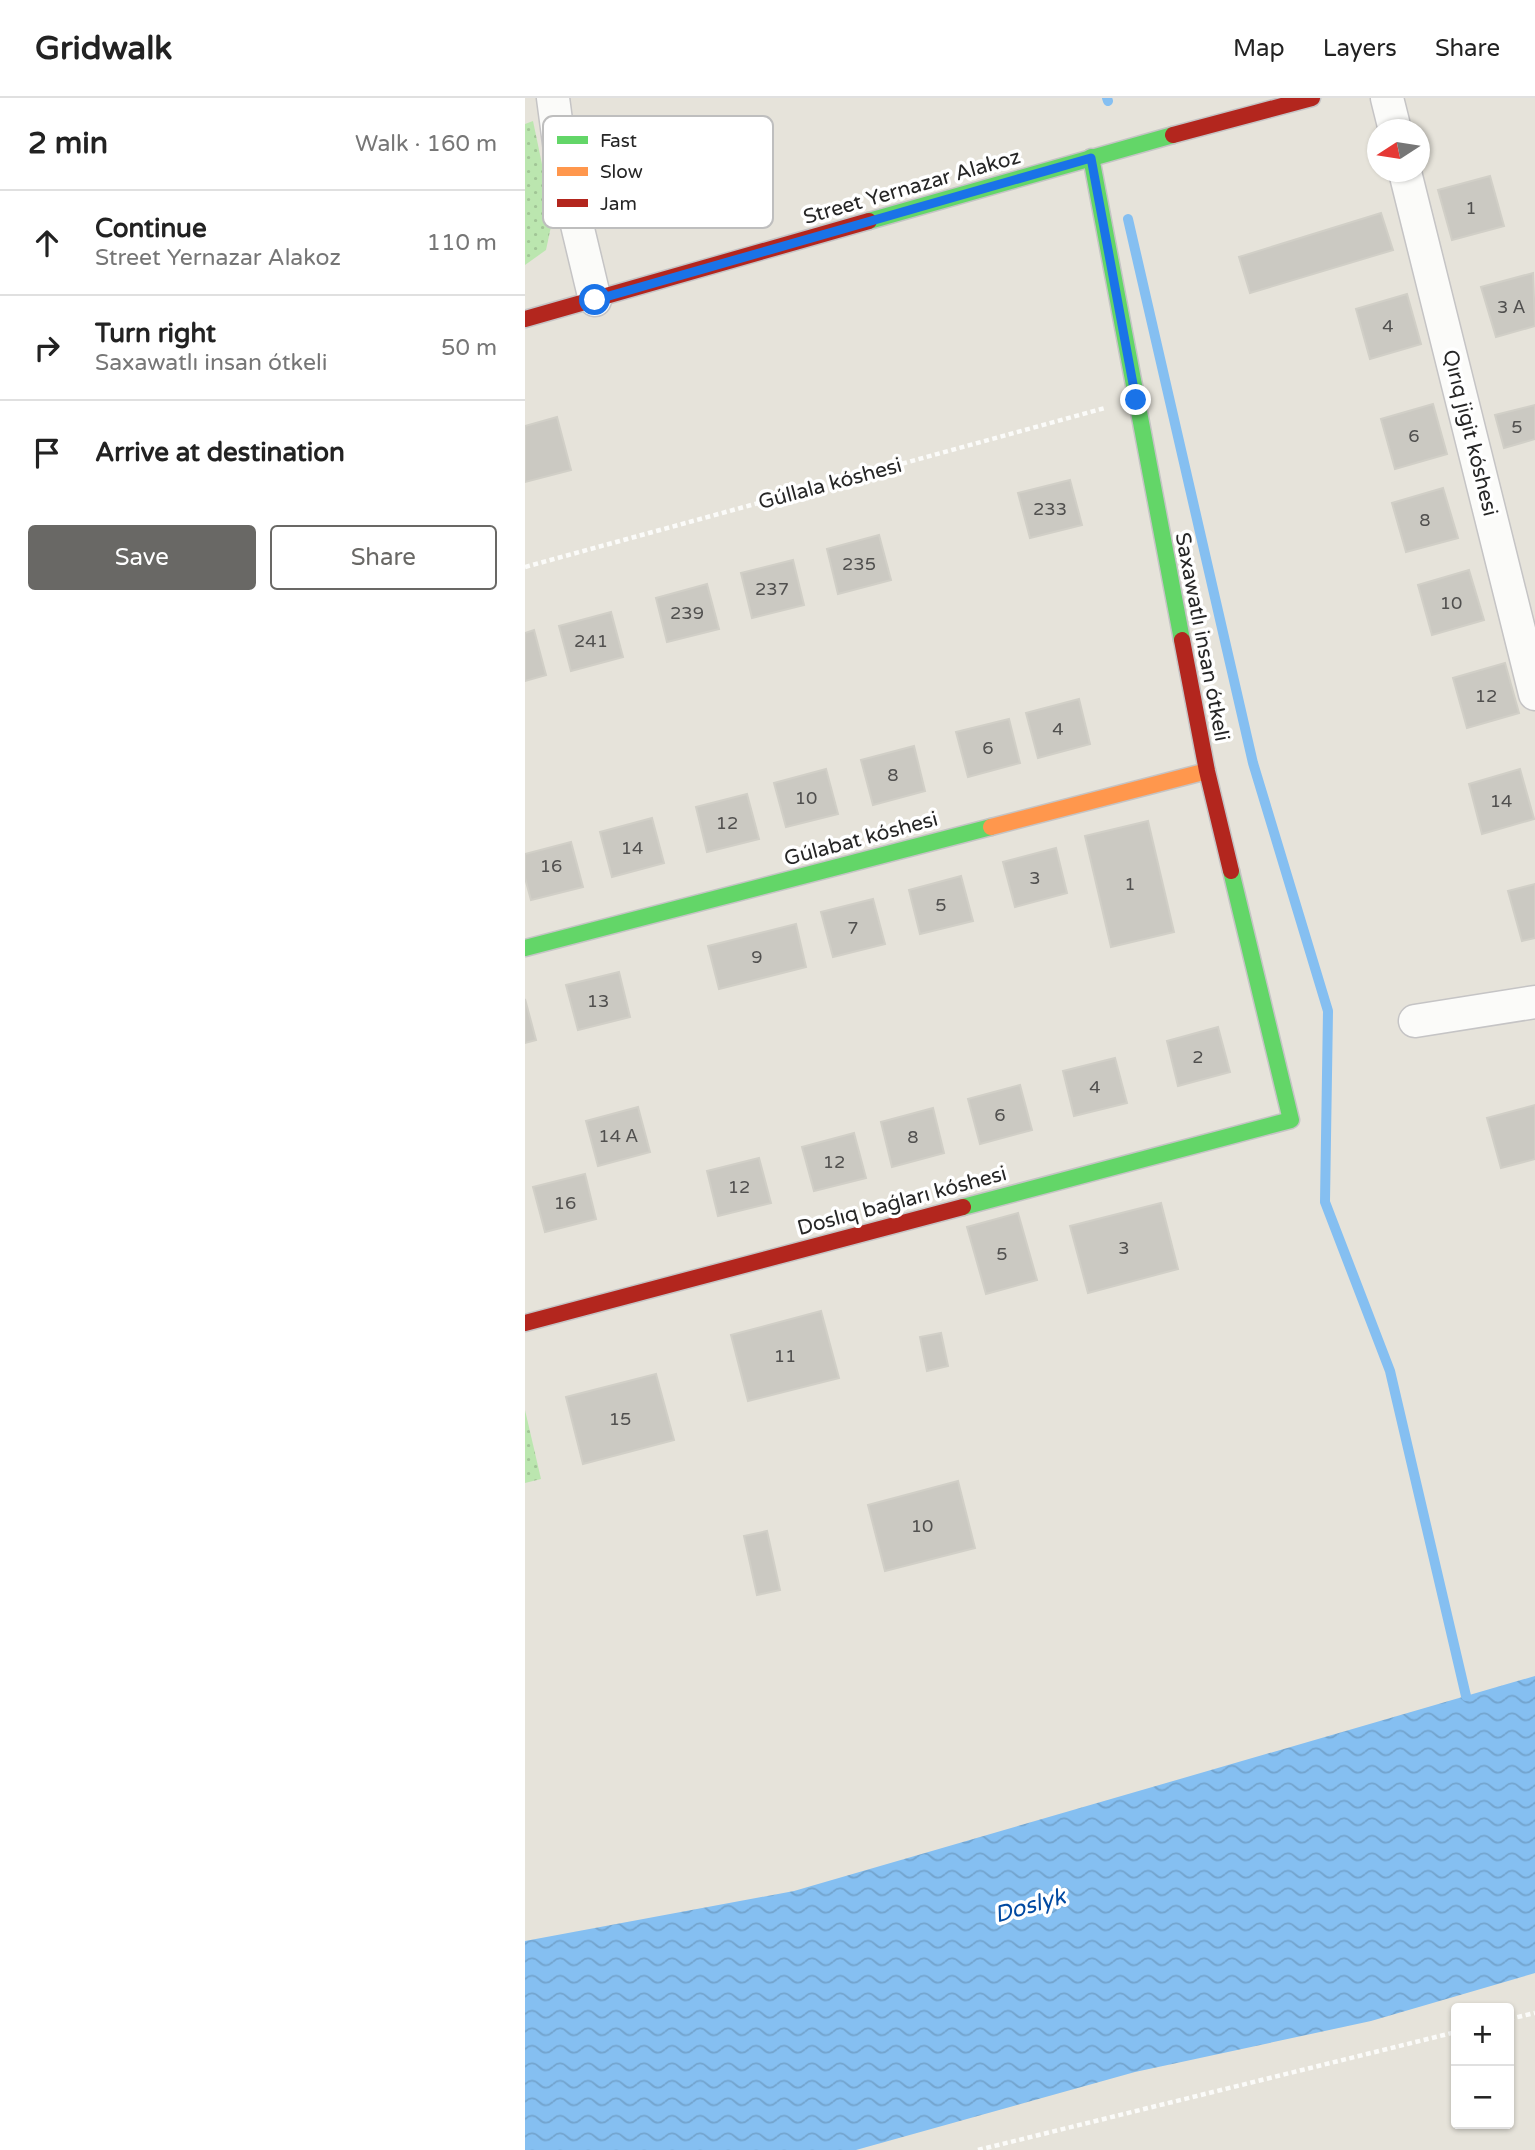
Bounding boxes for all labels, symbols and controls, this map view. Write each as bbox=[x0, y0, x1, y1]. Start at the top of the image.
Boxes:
text: Gridwalk bbox=[35, 29, 172, 68]
text: Map bbox=[1233, 34, 1285, 63]
text: Layers bbox=[1323, 34, 1397, 63]
text: Share bbox=[1435, 34, 1500, 63]
legend bbox=[543, 116, 773, 228]
north arrow bbox=[1367, 119, 1430, 182]
text: 2 min bbox=[28, 125, 108, 162]
text: Walk · 160 m bbox=[355, 130, 497, 158]
text: Fast bbox=[600, 130, 637, 152]
street label: Street Yernazar Alakoz bbox=[801, 144, 1023, 230]
text: Slow bbox=[600, 161, 643, 183]
text: Jam bbox=[600, 193, 637, 215]
house number: 1 bbox=[1465, 197, 1477, 219]
text: Continue bbox=[95, 213, 207, 244]
icon: ahead bbox=[28, 224, 66, 262]
text: 110 m bbox=[427, 229, 497, 257]
text: Street Yernazar Alakoz bbox=[95, 244, 341, 272]
route start bbox=[579, 284, 610, 315]
house number: 3 А bbox=[1497, 296, 1525, 318]
house number: 4 bbox=[1382, 315, 1394, 337]
text: Turn right bbox=[95, 318, 216, 349]
icon: right bbox=[28, 329, 66, 367]
text: 50 m bbox=[441, 334, 497, 362]
street label: Qırıq jigit kóshesi bbox=[1437, 347, 1503, 519]
text: Saxawatlı insan ótkeli bbox=[95, 349, 327, 377]
route end bbox=[1120, 384, 1151, 415]
house number: 5 bbox=[1511, 416, 1523, 438]
house number: 6 bbox=[1408, 425, 1420, 447]
icon: arrive bbox=[28, 434, 66, 472]
text: Arrive at destination bbox=[95, 437, 345, 468]
street label: Gúllala kóshesi bbox=[756, 453, 904, 515]
house number: 233 bbox=[1033, 498, 1067, 520]
house number: 8 bbox=[1419, 509, 1431, 531]
button: Save bbox=[28, 525, 256, 590]
button: Share bbox=[270, 525, 497, 590]
street label: Saxawatlı insan ótkeli bbox=[1169, 530, 1235, 744]
house number: 235 bbox=[842, 553, 876, 575]
house number: 237 bbox=[755, 578, 789, 600]
house number: 10 bbox=[1440, 592, 1462, 614]
house number: 239 bbox=[670, 602, 704, 624]
house number: 241 bbox=[574, 630, 608, 652]
house number: 12 bbox=[1475, 685, 1497, 707]
house number: 4 bbox=[1052, 718, 1064, 740]
house number: 6 bbox=[982, 737, 994, 759]
house number: 8 bbox=[887, 764, 899, 786]
house number: 10 bbox=[795, 787, 817, 809]
house number: 14 bbox=[1490, 790, 1512, 812]
street label: Gúlabat kóshesi bbox=[781, 806, 941, 872]
house number: 12 bbox=[716, 812, 738, 834]
house number: 14 bbox=[621, 837, 643, 859]
house number: 16 bbox=[540, 855, 562, 877]
house number: 3 bbox=[1029, 867, 1041, 889]
house number: 1 bbox=[1124, 873, 1136, 895]
house number: 5 bbox=[935, 894, 947, 916]
house number: 7 bbox=[847, 917, 859, 939]
house number: 9 bbox=[751, 946, 763, 968]
house number: 13 bbox=[587, 990, 609, 1012]
house number: 2 bbox=[1192, 1046, 1204, 1068]
house number: 4 bbox=[1089, 1076, 1101, 1098]
house number: 6 bbox=[994, 1104, 1006, 1126]
house number: 14 А bbox=[598, 1125, 638, 1147]
house number: 8 bbox=[907, 1126, 919, 1148]
house number: 12 bbox=[823, 1151, 845, 1173]
street label: Doslıq baǵları kóshesi bbox=[795, 1161, 1009, 1241]
house number: 12 bbox=[728, 1176, 750, 1198]
house number: 16 bbox=[554, 1192, 576, 1214]
house number: 3 bbox=[1118, 1237, 1130, 1259]
house number: 5 bbox=[996, 1243, 1008, 1265]
house number: 11 bbox=[774, 1345, 796, 1367]
house number: 15 bbox=[609, 1408, 631, 1430]
house number: 10 bbox=[911, 1515, 933, 1537]
water label: Doslyk bbox=[991, 1882, 1070, 1929]
map controls bbox=[1451, 2003, 1514, 2129]
button: + bbox=[1451, 2003, 1514, 2066]
button: − bbox=[1451, 2066, 1514, 2129]

